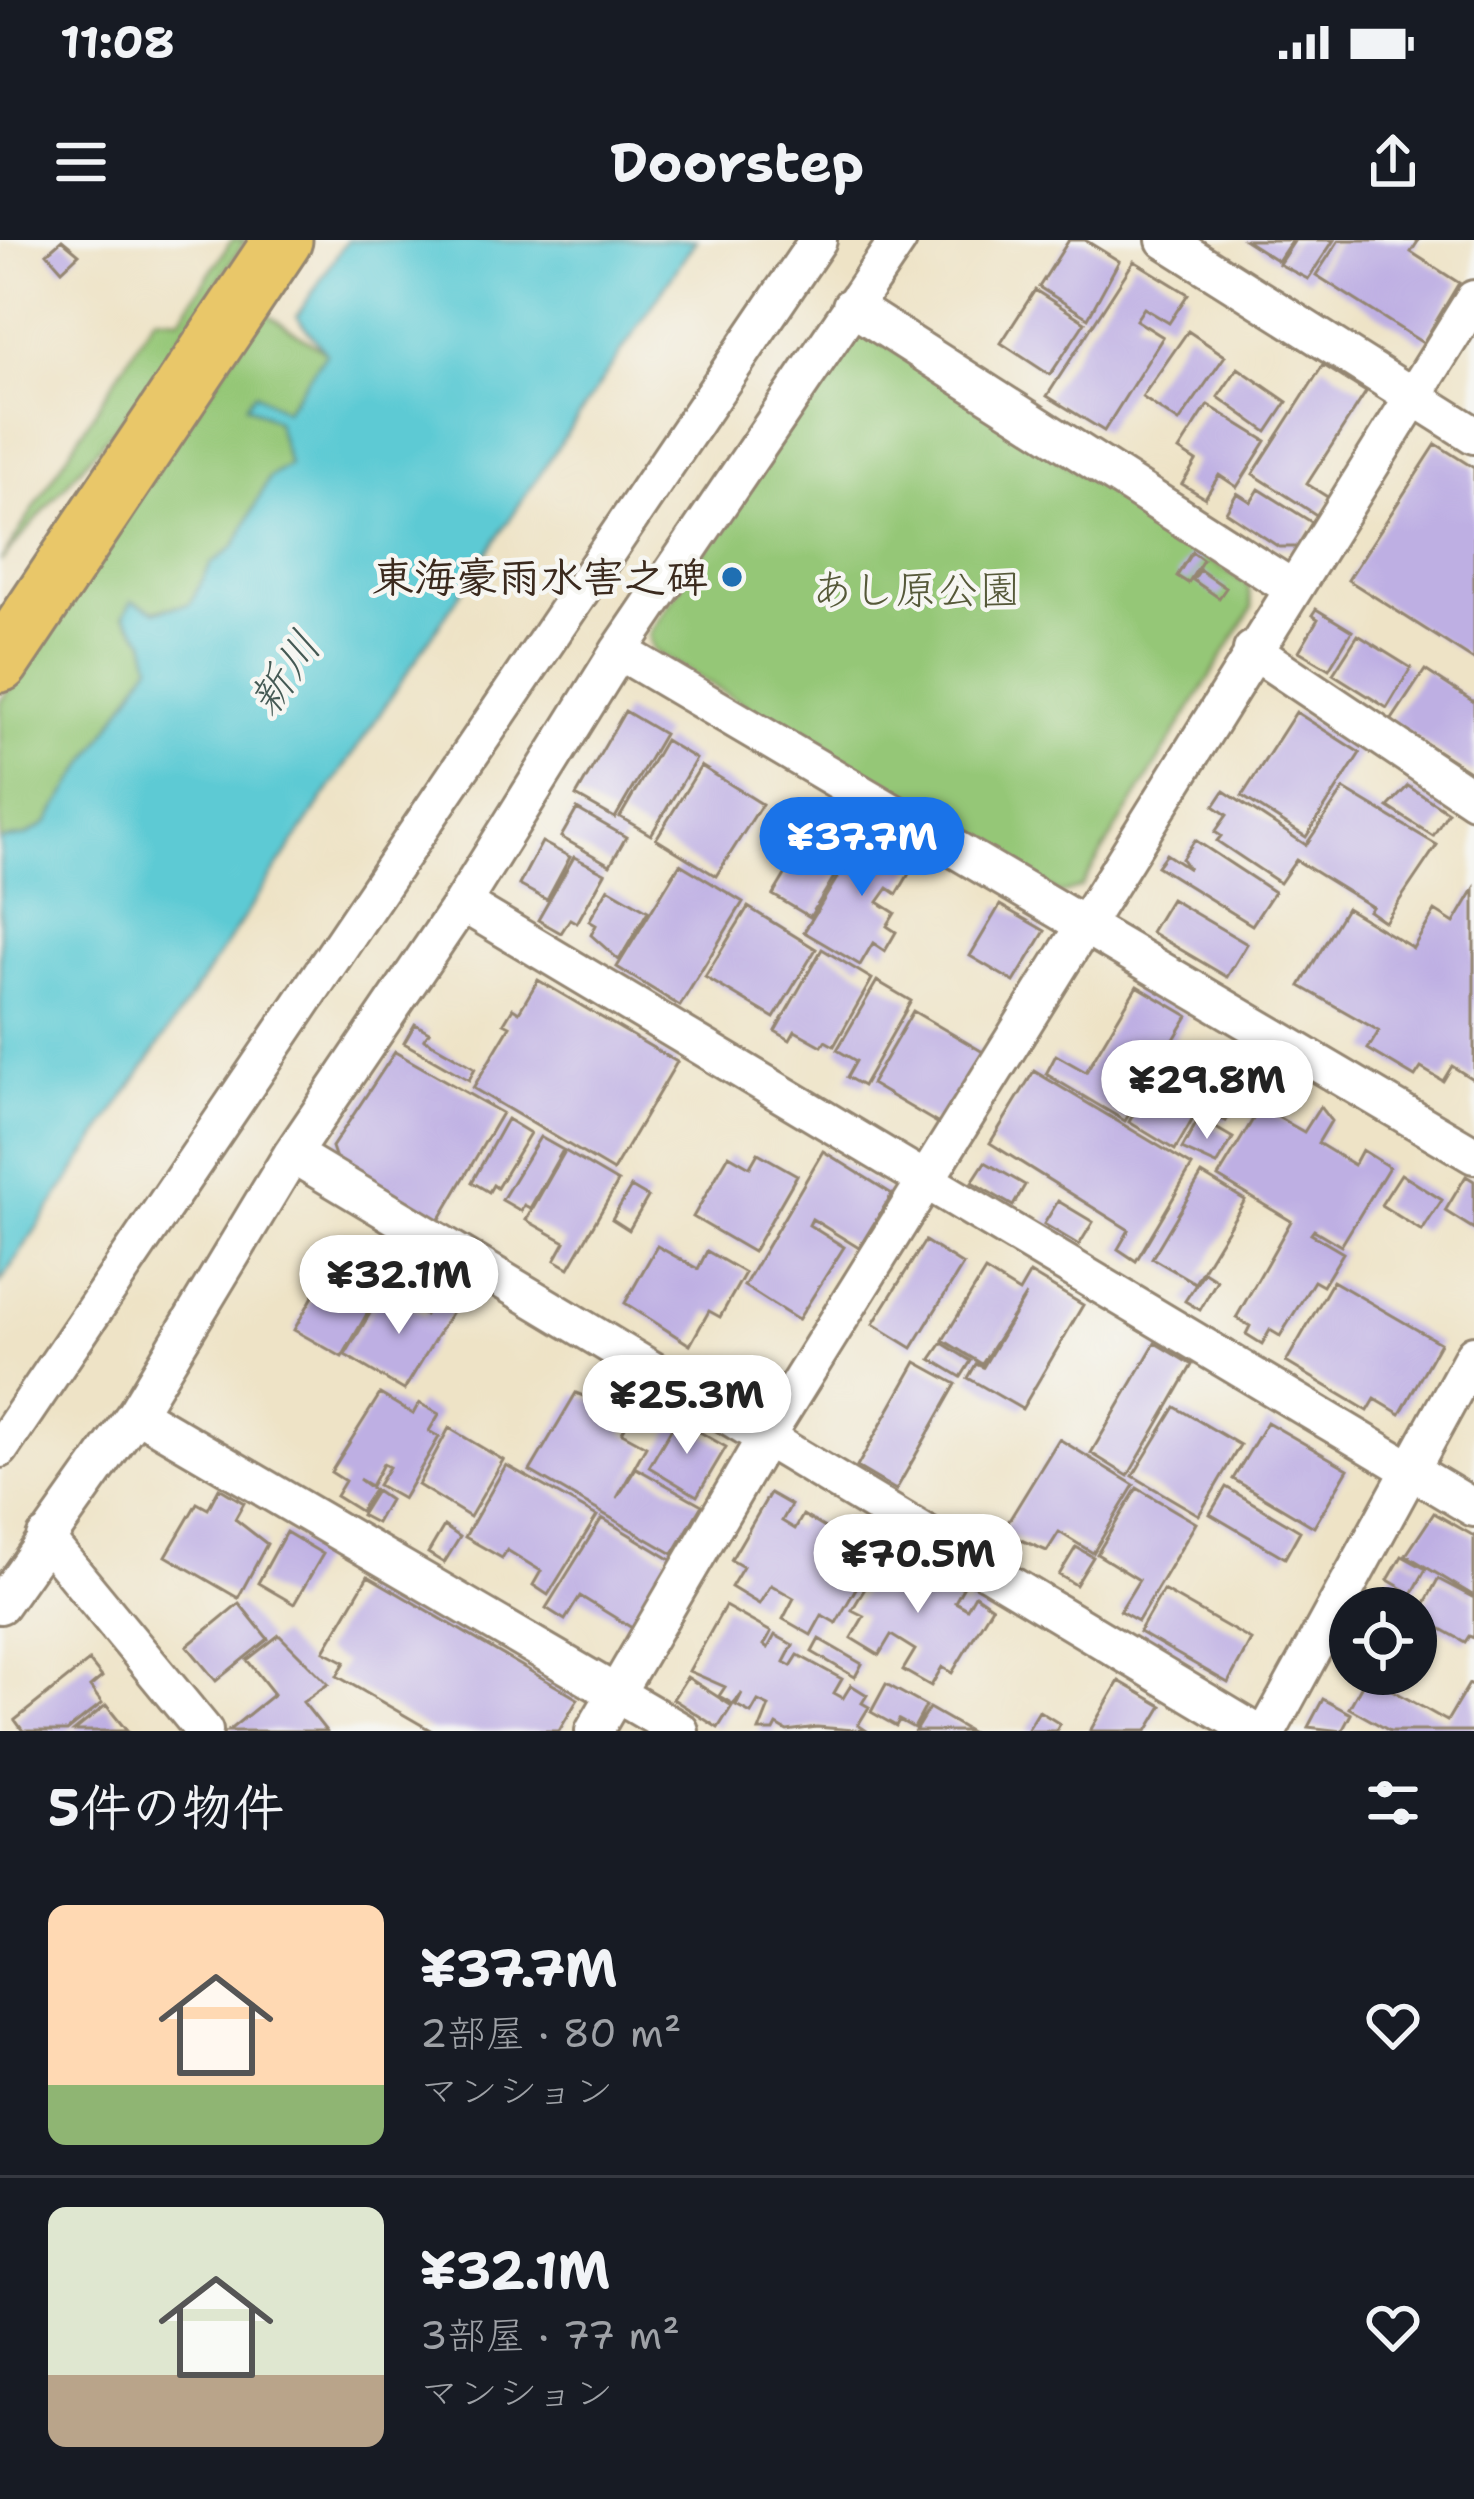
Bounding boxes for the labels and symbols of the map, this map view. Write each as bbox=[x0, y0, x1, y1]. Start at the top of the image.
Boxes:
place label: 東海豪雨水害之碑 bbox=[372, 549, 708, 605]
park label: あし原公園 bbox=[811, 561, 1021, 617]
marker: 東海豪雨水害之碑 bbox=[719, 564, 745, 590]
water label: 新川 bbox=[234, 619, 334, 727]
pin: ¥37.7M bbox=[764, 797, 960, 899]
pin: ¥29.8M bbox=[1109, 1040, 1305, 1142]
pin: ¥32.1M bbox=[301, 1235, 497, 1337]
pin: ¥25.3M bbox=[589, 1355, 785, 1457]
pin: ¥70.5M bbox=[820, 1514, 1016, 1616]

